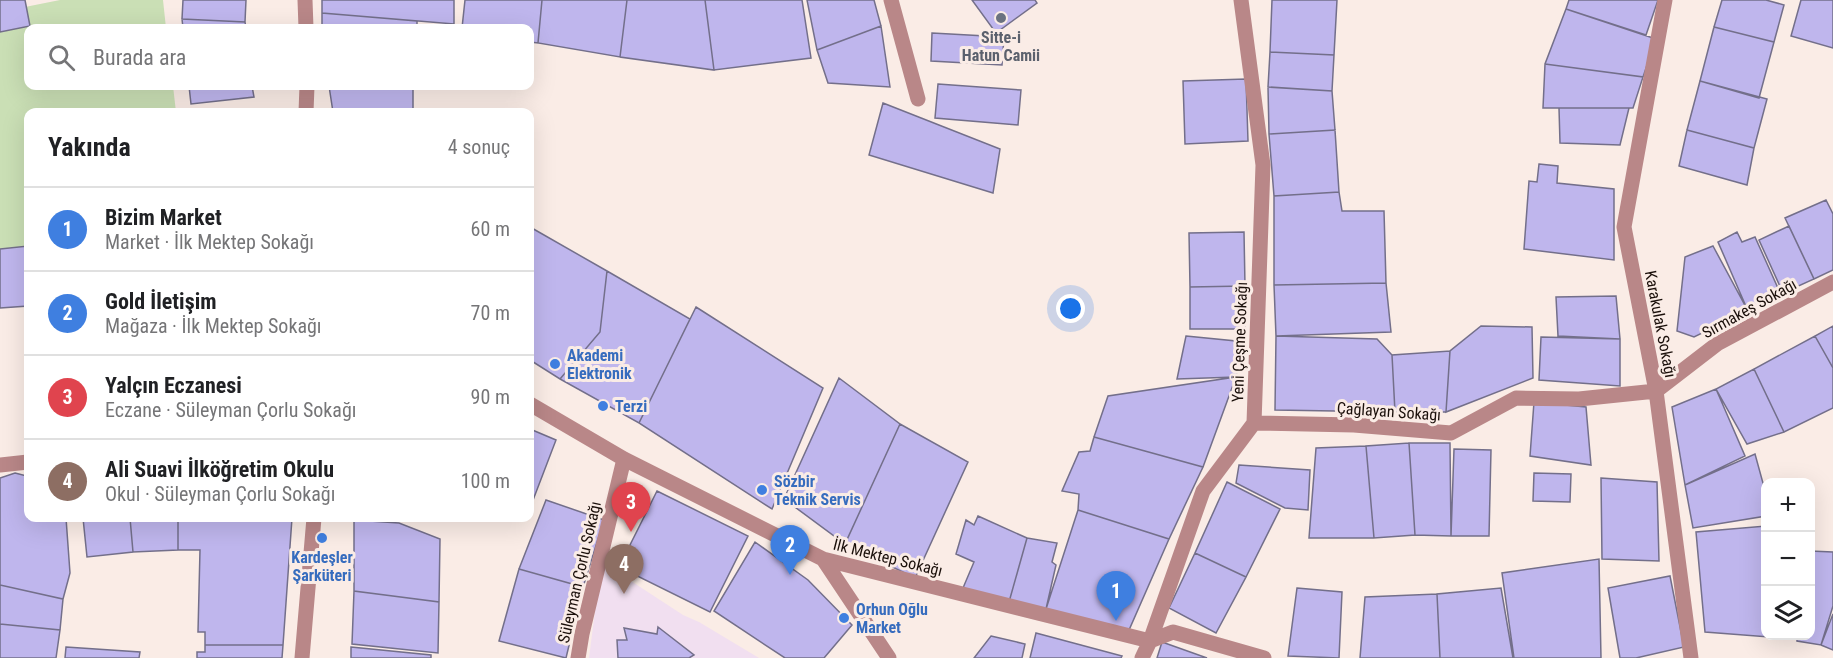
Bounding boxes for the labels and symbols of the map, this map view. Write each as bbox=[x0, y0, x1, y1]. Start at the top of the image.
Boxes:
marker: Sitte-i Hatun Camii bbox=[994, 11, 1008, 25]
place label: Sitte-i Hatun Camii bbox=[962, 28, 1040, 65]
street label: Karakulak Sokağı bbox=[1641, 269, 1680, 379]
street label: Sırmakeş Sokağı bbox=[1699, 275, 1800, 342]
street label: Yeni Çeşme Sokağı bbox=[1228, 282, 1251, 403]
your location bbox=[1056, 294, 1085, 323]
place label: Akademi Elektronik bbox=[567, 346, 632, 383]
marker: Akademi Elektronik bbox=[548, 357, 562, 371]
place label: Terzi bbox=[615, 397, 647, 416]
street label: Çağlayan Sokağı bbox=[1336, 398, 1442, 425]
marker: Terzi bbox=[596, 399, 610, 413]
place label: Sözbir Teknik Servis bbox=[774, 472, 861, 509]
pin: 3 bbox=[612, 482, 650, 532]
marker: Sözbir Teknik Servis bbox=[755, 483, 769, 497]
street label: Süleyman Çorlu Sokağı bbox=[554, 499, 605, 645]
pin: 2 bbox=[770, 526, 810, 575]
marker: Kardeşler Şarküteri bbox=[315, 531, 329, 545]
street label: İlk Mektep Sokağı bbox=[831, 535, 945, 580]
pin: 4 bbox=[604, 544, 644, 594]
place label: Kardeşler Şarküteri bbox=[291, 548, 353, 585]
pin: 1 bbox=[1096, 572, 1136, 621]
place label: Orhun Oğlu Market bbox=[856, 600, 928, 637]
marker: Orhun Oğlu Market bbox=[837, 611, 851, 625]

